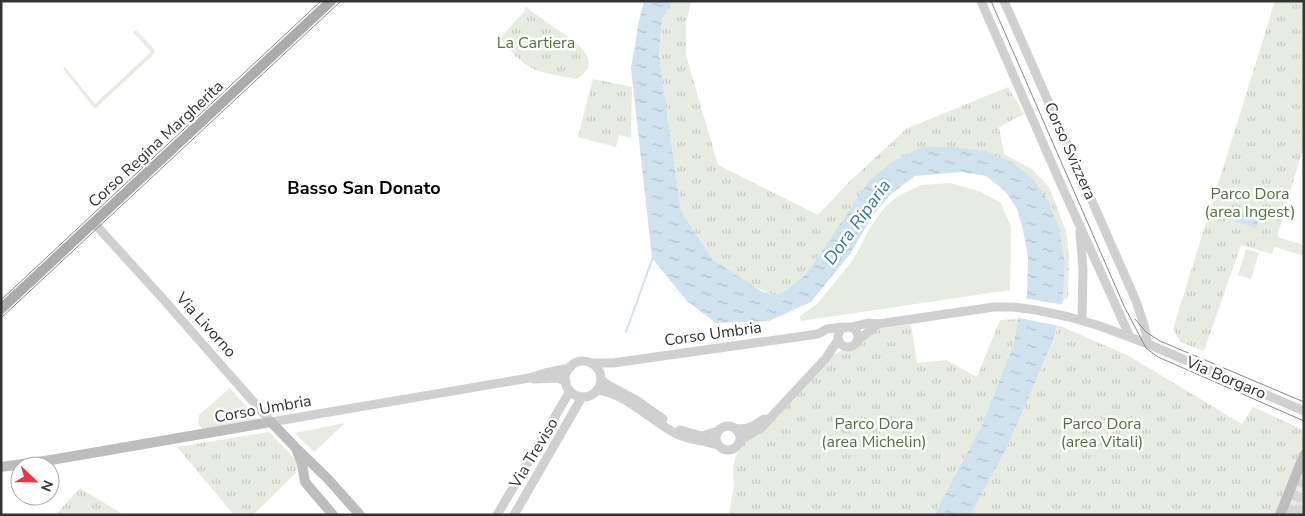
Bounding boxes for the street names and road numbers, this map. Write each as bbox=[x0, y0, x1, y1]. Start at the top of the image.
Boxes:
street label: Corso Regina Margherita bbox=[84, 75, 228, 213]
street label: Corso Svizzera bbox=[1039, 99, 1101, 203]
street label: Via Livorno bbox=[170, 287, 241, 362]
street label: Corso Umbria bbox=[663, 316, 763, 352]
street label: Via Borgaro bbox=[1182, 351, 1270, 405]
street label: Corso Umbria bbox=[213, 390, 313, 428]
street label: Via Treviso bbox=[504, 414, 564, 493]

